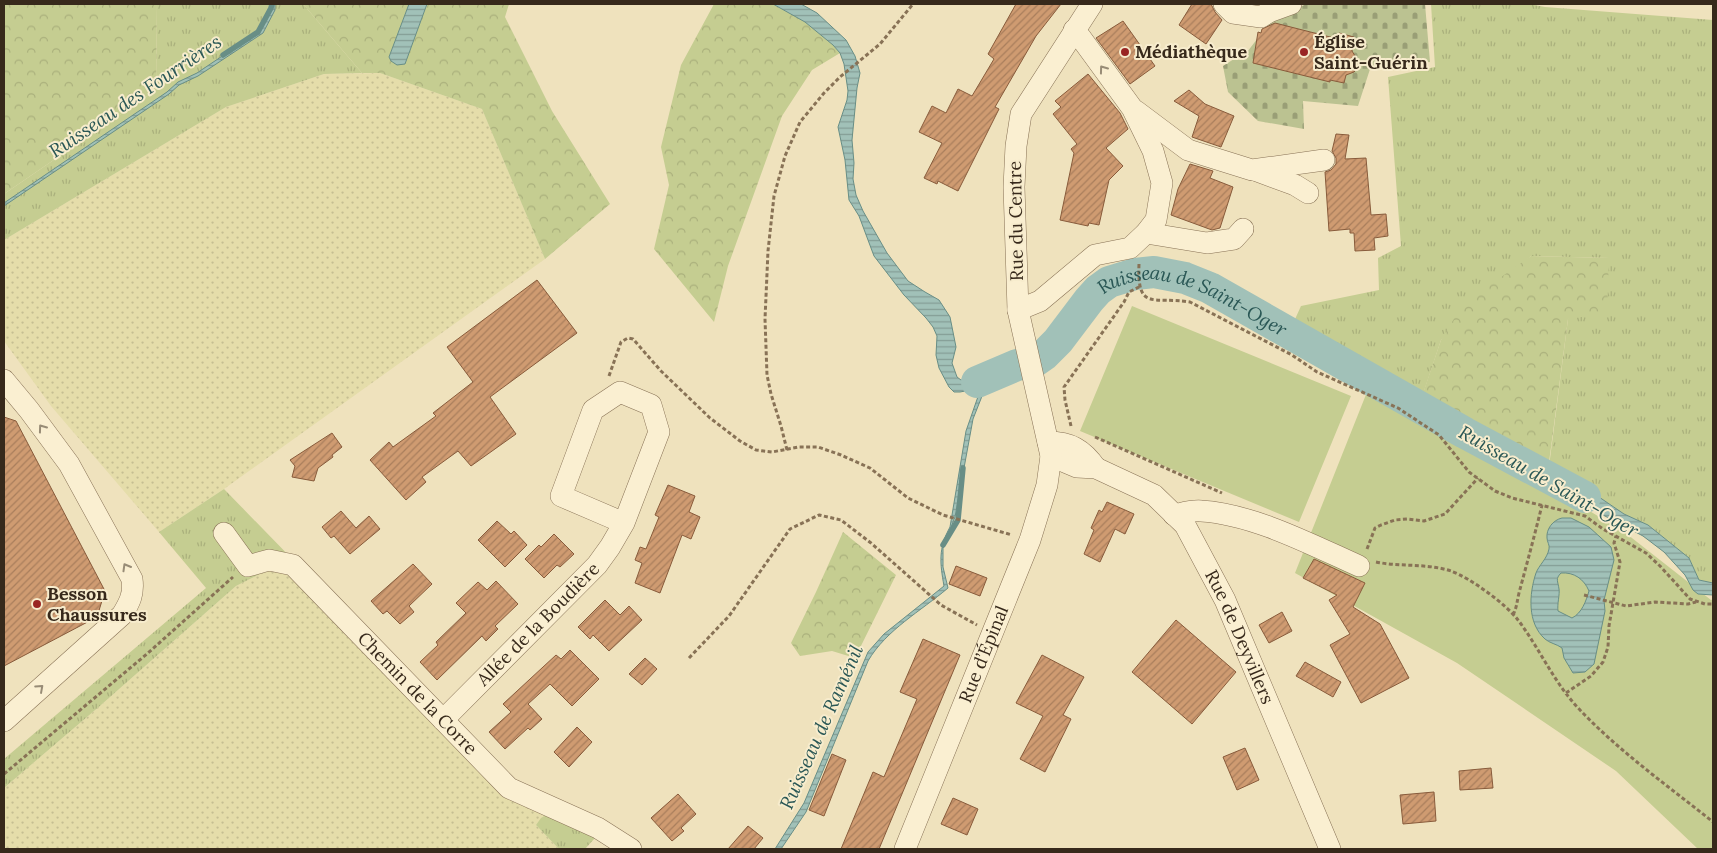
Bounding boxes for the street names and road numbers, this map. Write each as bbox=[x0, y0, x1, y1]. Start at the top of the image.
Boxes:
street label: Rue du Centre bbox=[1003, 160, 1028, 281]
street label: Allée de la Boudière bbox=[471, 557, 604, 691]
street label: Rue de Deyvillers bbox=[1200, 566, 1279, 707]
street label: Rue d’Épinal bbox=[953, 602, 1013, 706]
street label: Chemin de la Corre bbox=[353, 627, 483, 760]

